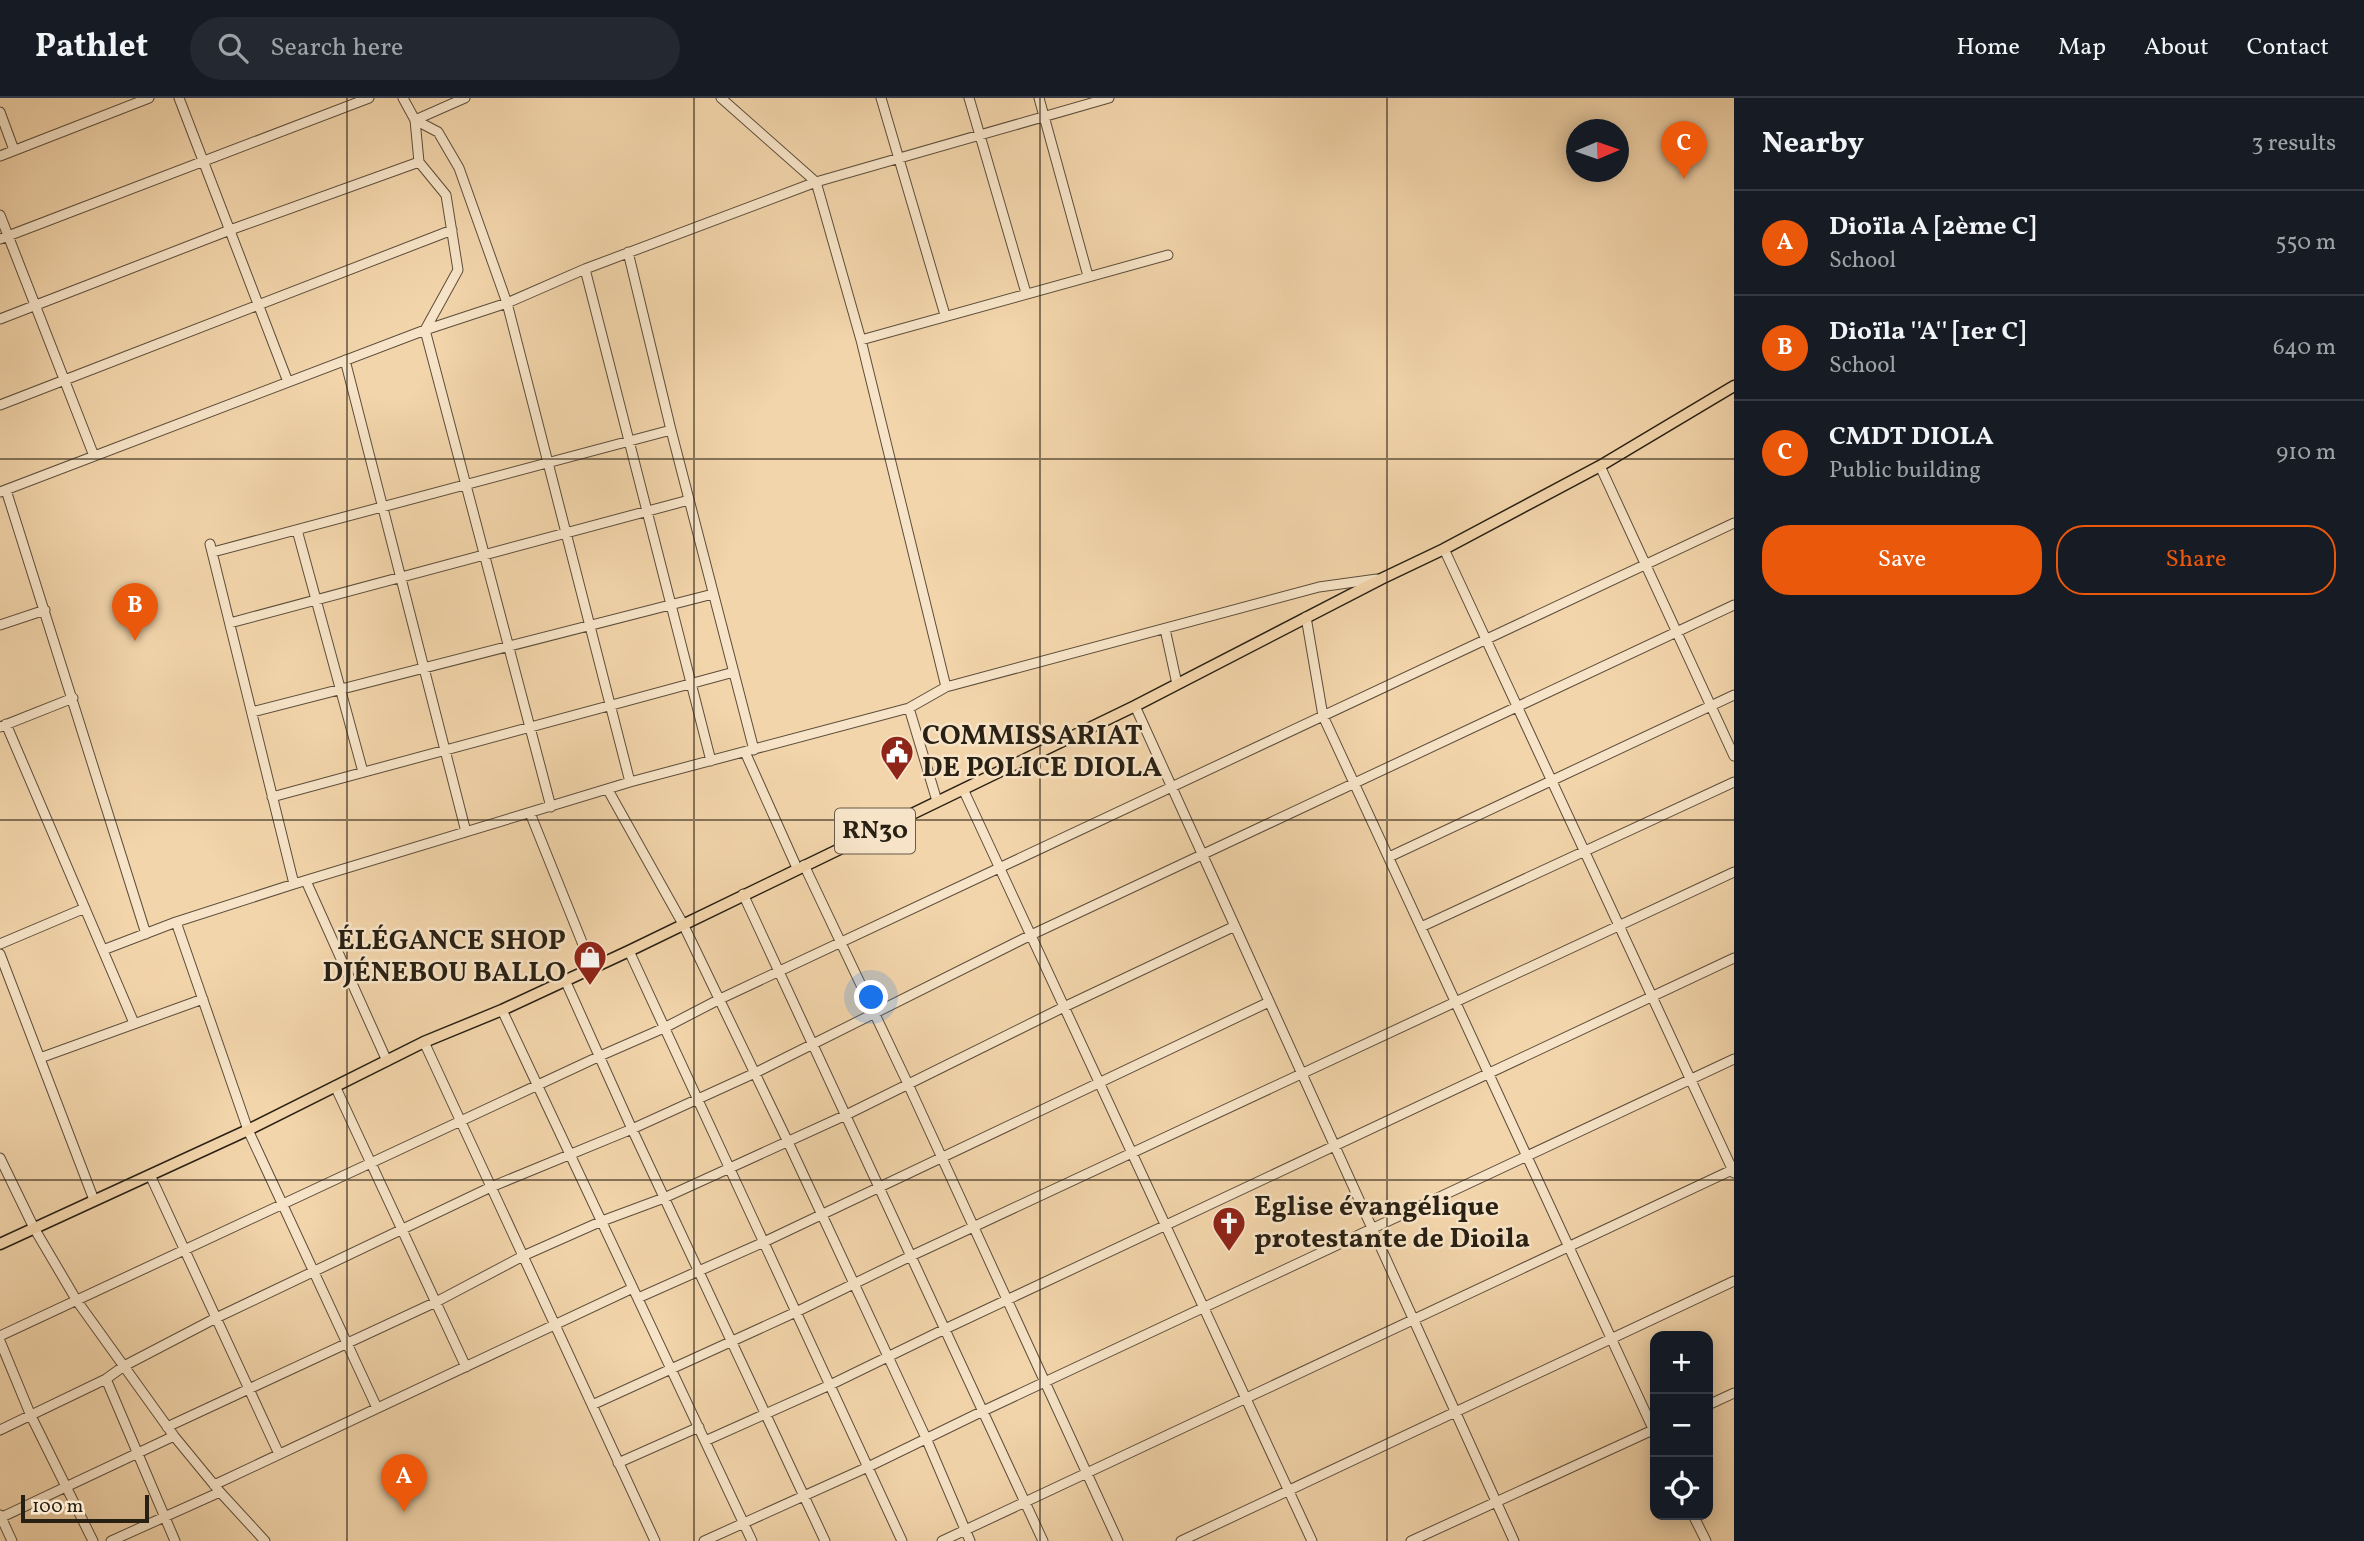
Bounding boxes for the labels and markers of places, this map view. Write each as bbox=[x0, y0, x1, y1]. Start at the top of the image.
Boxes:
pin: C bbox=[1661, 121, 1707, 179]
pin: B bbox=[112, 583, 158, 641]
place label: COMMISSARIAT DE POLICE DIOLA bbox=[922, 717, 1162, 788]
public building icon: COMMISSARIAT DE POLICE DIOLA bbox=[878, 733, 916, 782]
place label: ÉLÉGANCE SHOP DJÉNEBOU BALLO bbox=[323, 922, 566, 993]
shop icon: ÉLÉGANCE SHOP DJÉNEBOU BALLO bbox=[571, 938, 609, 987]
place label: Eglise évangélique protestante de Dioila bbox=[1254, 1188, 1530, 1259]
church icon: Eglise évangélique protestante de Dioila bbox=[1210, 1204, 1248, 1253]
pin: A bbox=[381, 1454, 427, 1512]

